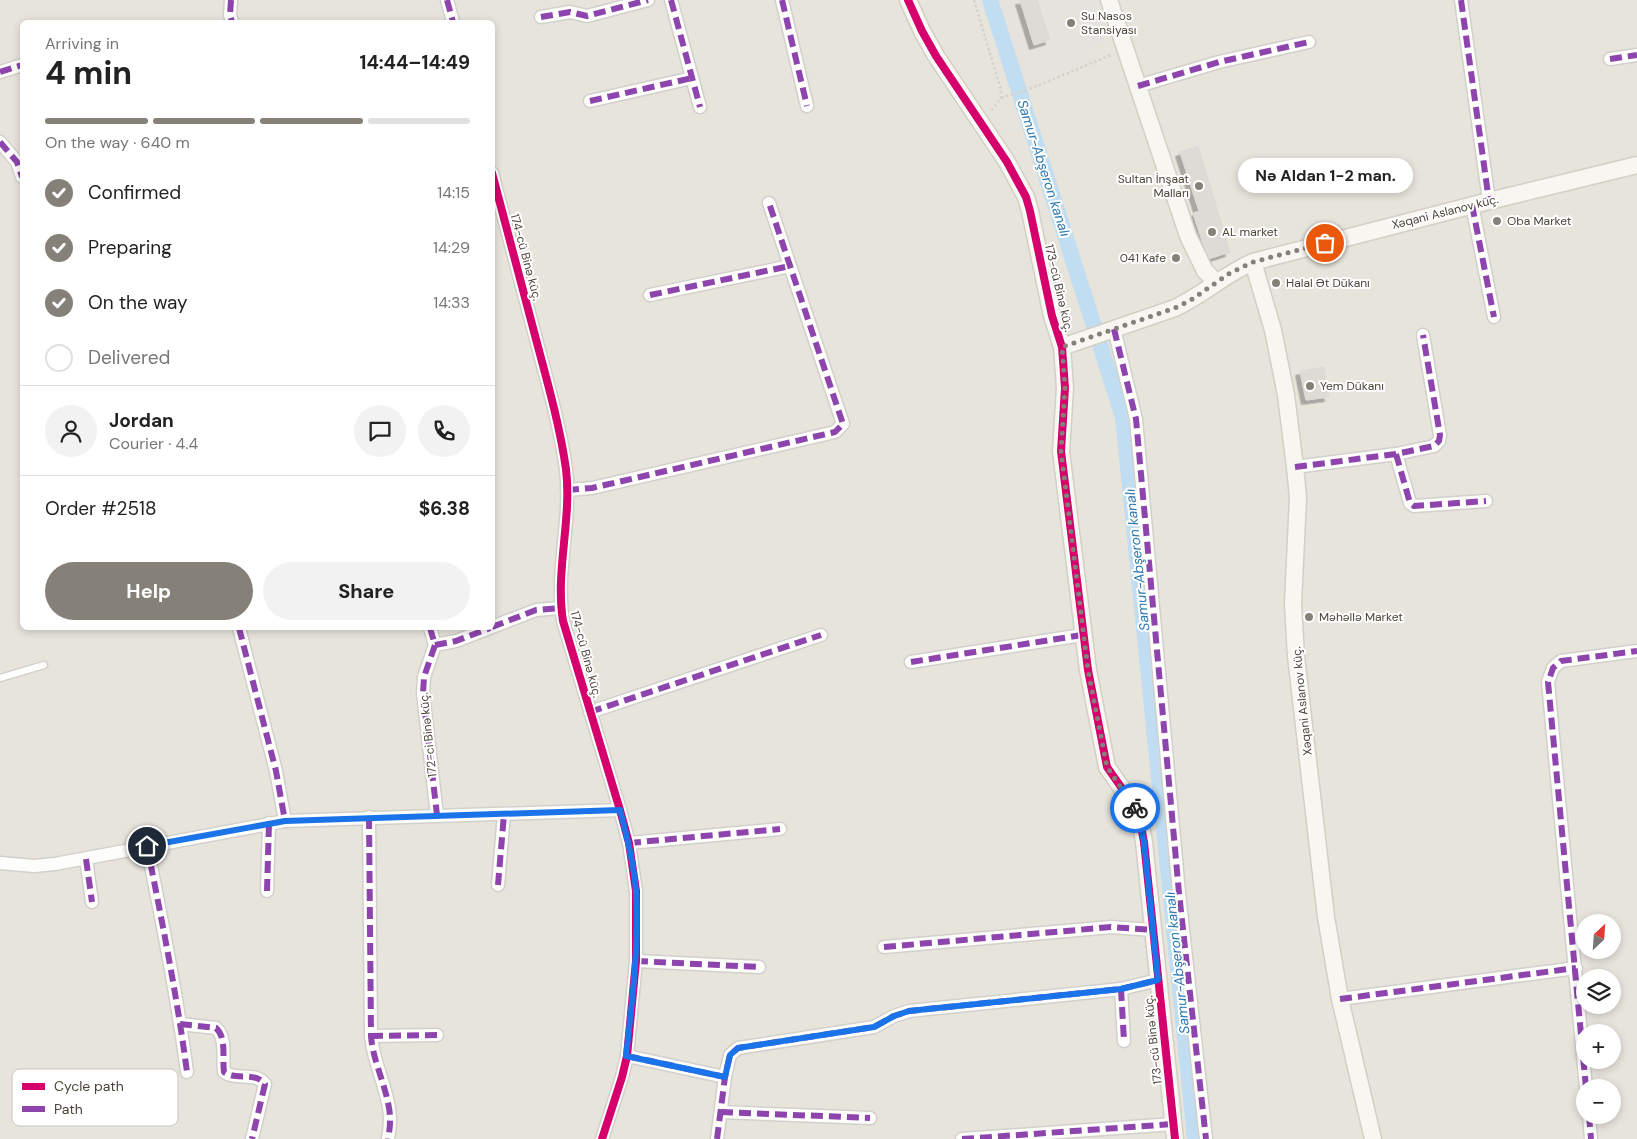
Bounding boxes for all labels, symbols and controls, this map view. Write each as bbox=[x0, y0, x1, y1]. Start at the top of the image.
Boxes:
place label: Su Nasos Stansiyası bbox=[1081, 8, 1137, 38]
marker: Su Nasos Stansiyası bbox=[1065, 17, 1077, 29]
text: Arriving in bbox=[45, 33, 119, 54]
text: 14:44–14:49 bbox=[359, 50, 470, 75]
text: 4 min bbox=[45, 52, 132, 94]
water label: Samur-Abşeron kanalı bbox=[1013, 97, 1075, 239]
text: On the way · 640 m bbox=[45, 132, 190, 153]
callout: Nə Aldan 1-2 man. bbox=[1238, 158, 1412, 193]
text: Nə Aldan 1-2 man. bbox=[1255, 165, 1396, 186]
place label: Sultan İnşaat Malları bbox=[1118, 171, 1189, 201]
icon: check bbox=[45, 179, 73, 207]
text: Confirmed bbox=[88, 180, 181, 205]
marker: Sultan İnşaat Malları bbox=[1193, 180, 1205, 192]
text: 14:15 bbox=[437, 182, 470, 203]
street label: Xəqani Aslanov küç. bbox=[1390, 191, 1500, 233]
street label: 174-cü Binə küç. bbox=[507, 212, 545, 302]
place label: Oba Market bbox=[1507, 213, 1572, 229]
marker: Oba Market bbox=[1491, 215, 1503, 227]
pin bbox=[1304, 222, 1346, 264]
place label: AL market bbox=[1222, 224, 1278, 240]
marker: AL market bbox=[1206, 226, 1218, 238]
icon: bag bbox=[1311, 229, 1339, 257]
icon: check bbox=[45, 234, 73, 262]
text: Preparing bbox=[88, 235, 172, 260]
text: 14:29 bbox=[433, 237, 470, 258]
street label: 173-cü Binə küç. bbox=[1041, 243, 1077, 333]
place label: 041 Kafe bbox=[1120, 250, 1166, 266]
marker: 041 Kafe bbox=[1170, 252, 1182, 264]
place label: Halal Ət Dükanı bbox=[1286, 275, 1370, 291]
marker: Halal Ət Dükanı bbox=[1270, 277, 1282, 289]
icon: check bbox=[45, 289, 73, 317]
text: On the way bbox=[88, 290, 188, 315]
text: 14:33 bbox=[433, 292, 470, 313]
text: Delivered bbox=[88, 345, 170, 370]
place label: Yem Dükanı bbox=[1320, 378, 1384, 394]
marker: Yem Dükanı bbox=[1304, 380, 1316, 392]
button: person bbox=[45, 405, 97, 457]
button: chat bbox=[354, 405, 406, 457]
button: phone bbox=[418, 405, 470, 457]
text: Jordan bbox=[109, 408, 174, 433]
text: Courier · 4.4 bbox=[109, 433, 198, 454]
water label: Samur-Abşeron kanalı bbox=[1121, 488, 1153, 632]
text: Order #2518 bbox=[45, 496, 156, 521]
text: $6.38 bbox=[419, 496, 470, 521]
button: Help bbox=[45, 562, 253, 620]
button: Share bbox=[263, 562, 470, 620]
street label: 174-cü Binə küç. bbox=[567, 609, 605, 699]
place label: Məhəllə Market bbox=[1319, 609, 1403, 625]
marker: Məhəllə Market bbox=[1303, 611, 1315, 623]
street label: Xəqani Aslanov küç. bbox=[1288, 646, 1316, 756]
street label: 172-ci Binə küç. bbox=[416, 692, 440, 778]
courier bbox=[1110, 783, 1160, 833]
icon: bike bbox=[1121, 794, 1149, 822]
pin bbox=[126, 825, 168, 867]
icon: home bbox=[133, 832, 161, 860]
water label: Samur-Abşeron kanalı bbox=[1161, 891, 1193, 1035]
north arrow bbox=[1576, 914, 1621, 959]
map controls bbox=[1576, 914, 1621, 1124]
button: layers bbox=[1576, 969, 1621, 1014]
street label: 173-cü Binə küç. bbox=[1140, 995, 1166, 1085]
button: + bbox=[1576, 1024, 1621, 1069]
legend bbox=[12, 1069, 178, 1126]
text: Cycle path bbox=[54, 1077, 124, 1095]
button: − bbox=[1576, 1079, 1621, 1124]
text: Path bbox=[54, 1100, 83, 1118]

